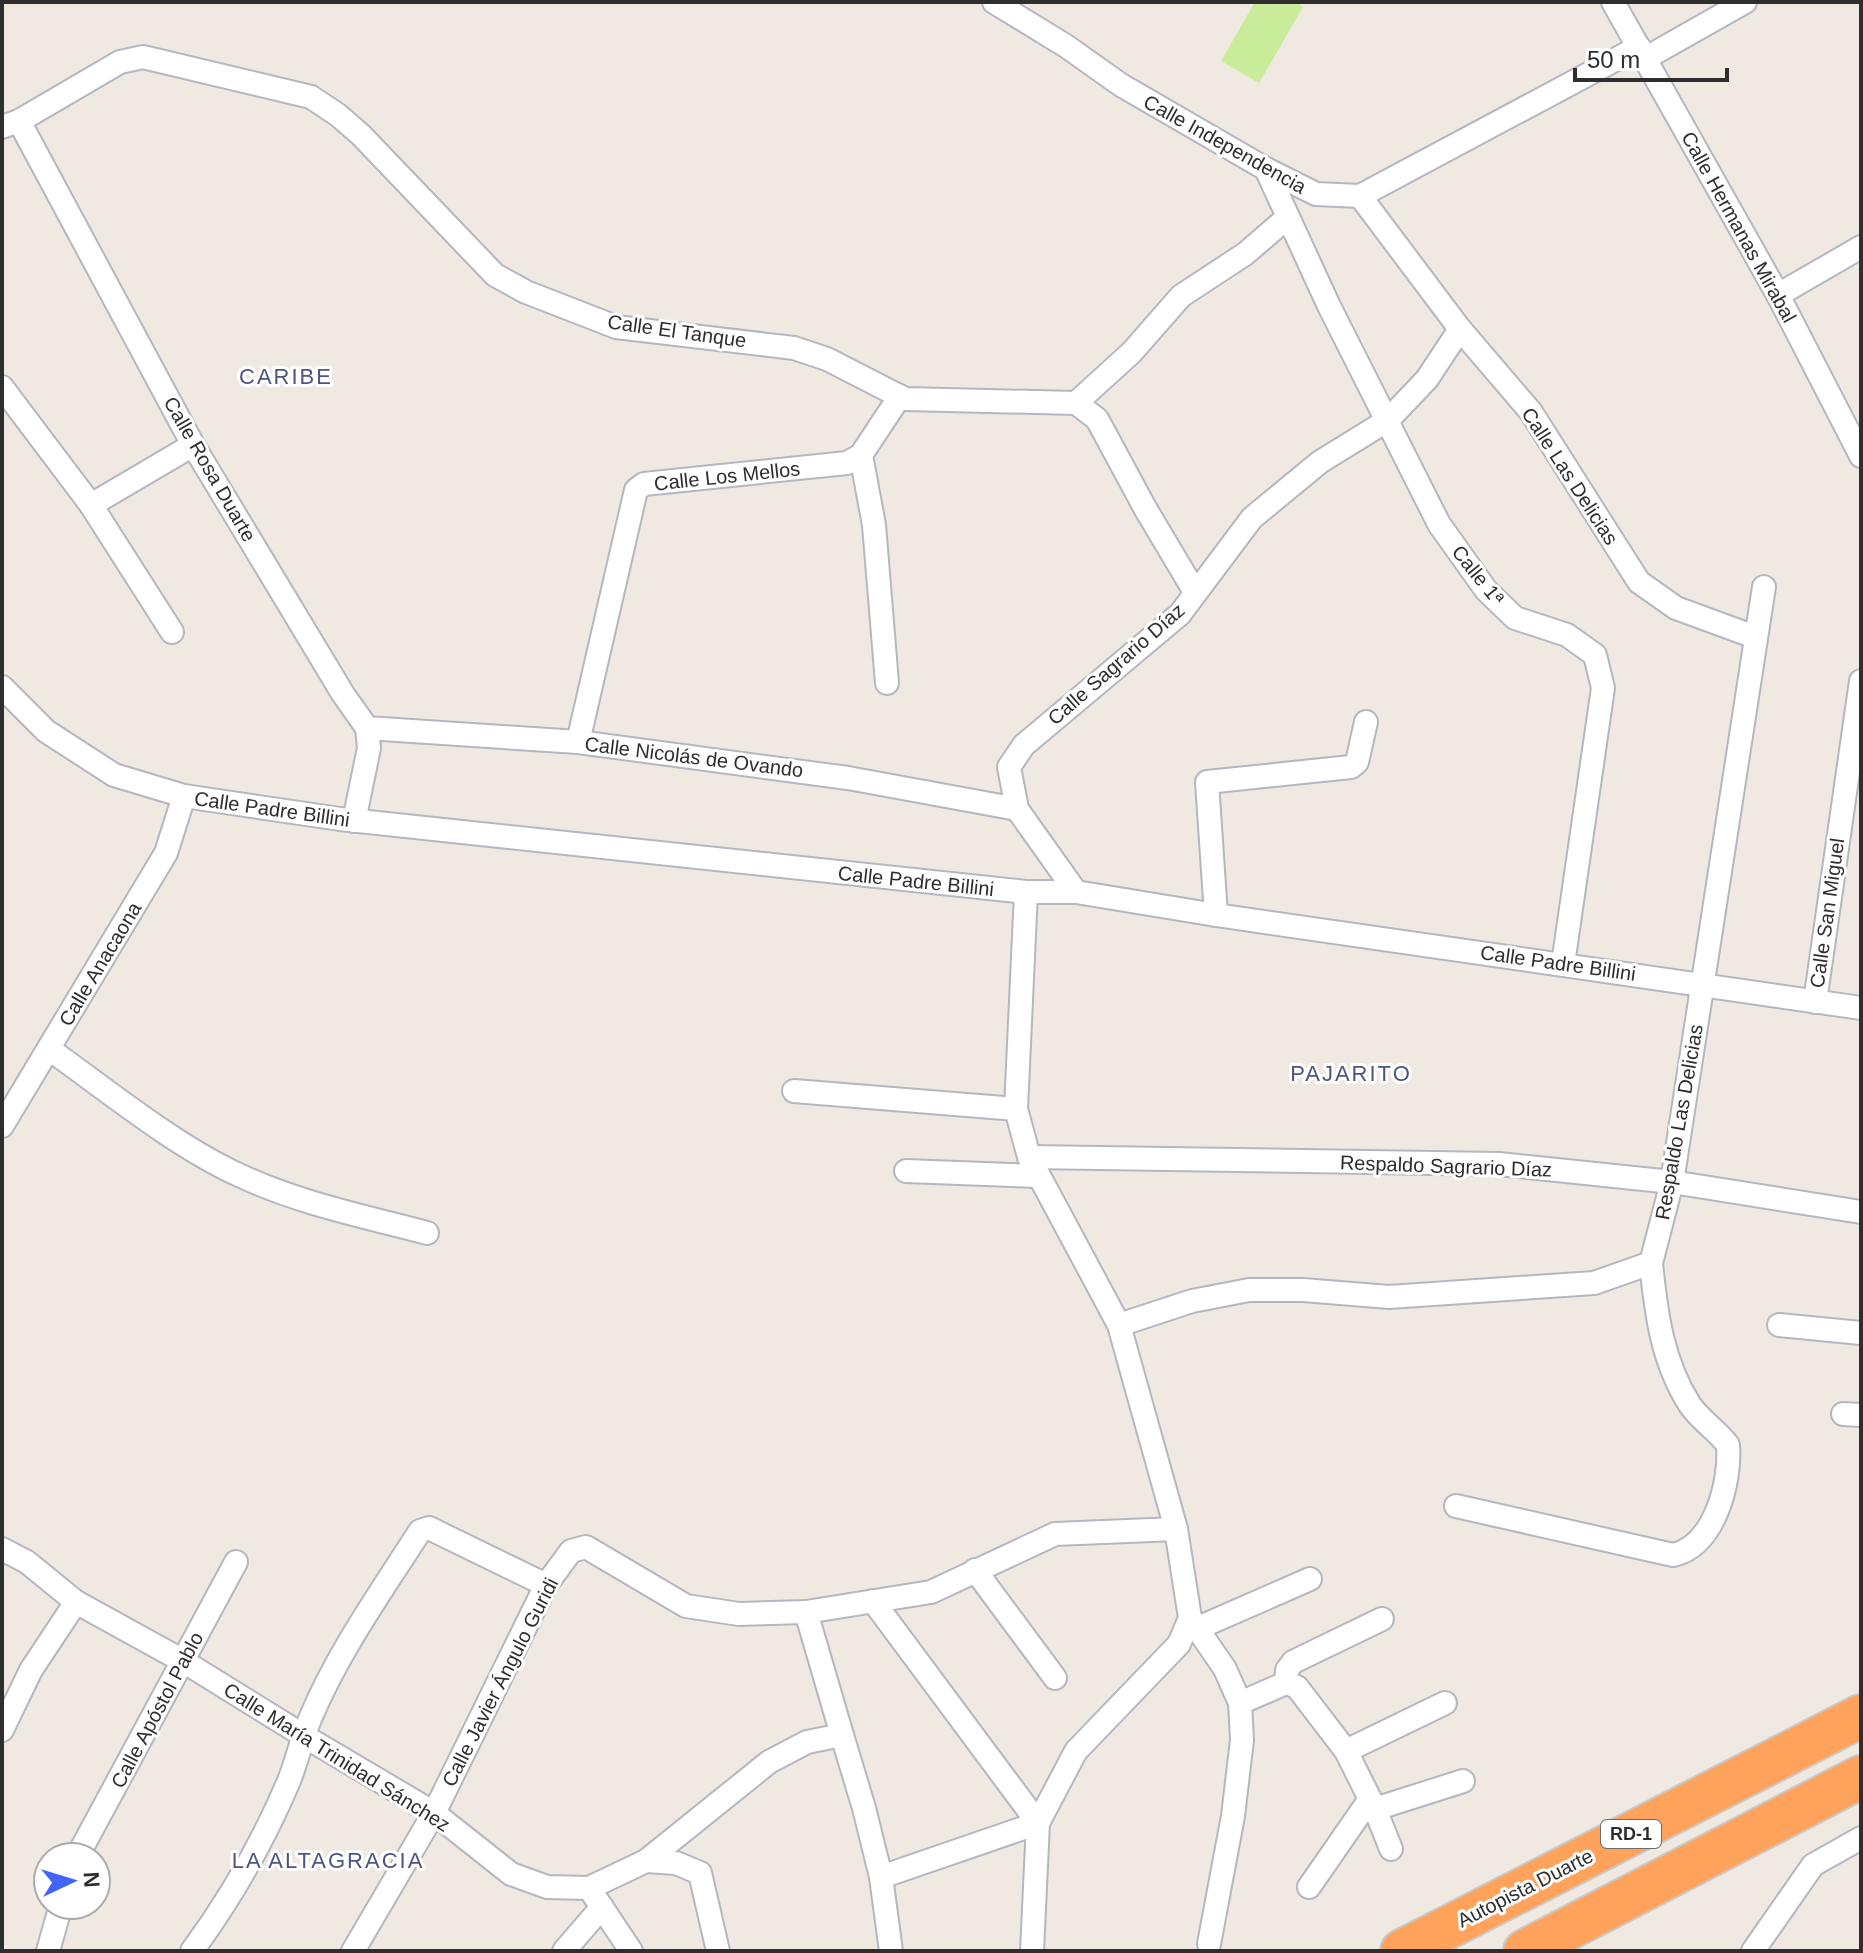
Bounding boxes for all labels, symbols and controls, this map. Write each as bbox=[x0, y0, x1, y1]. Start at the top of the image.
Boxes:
scale bar bbox=[1575, 32, 1727, 82]
text: 50 m bbox=[1587, 46, 1640, 73]
street label: Calle Independencia bbox=[1140, 90, 1311, 198]
street label: Calle Hermanas Mirabal bbox=[1677, 128, 1801, 326]
street label: Calle El Tanque bbox=[606, 310, 748, 352]
district label: CARIBE bbox=[239, 364, 333, 389]
street label: Calle Rosa Duarte bbox=[160, 393, 260, 545]
street label: Calle Las Delicias bbox=[1517, 403, 1623, 549]
street label: Calle Los Mellos bbox=[653, 457, 801, 495]
street label: Calle 1ª bbox=[1448, 541, 1509, 609]
street label: Calle Sagrario Díaz bbox=[1043, 599, 1189, 729]
street label: Calle Nicolás de Ovando bbox=[583, 733, 805, 781]
street label: Calle Padre Billini bbox=[193, 787, 351, 831]
street label: Calle San Miguel bbox=[1806, 837, 1848, 989]
street label: Calle Padre Billini bbox=[837, 862, 995, 900]
street label: Calle Anacaona bbox=[54, 898, 146, 1030]
street label: Calle Padre Billini bbox=[1479, 941, 1637, 985]
street label: Respaldo Las Delicias bbox=[1651, 1023, 1707, 1221]
district label: PAJARITO bbox=[1290, 1061, 1412, 1086]
street label: Respaldo Sagrario Díaz bbox=[1340, 1151, 1552, 1181]
street label: Calle Javier Ángulo Guridi bbox=[438, 1574, 562, 1790]
street label: Calle Apóstol Pablo bbox=[107, 1628, 207, 1792]
street label: Calle María Trinidad Sánchez bbox=[220, 1678, 454, 1836]
road number: RD-1 bbox=[1601, 1820, 1661, 1848]
north arrow bbox=[32, 1841, 112, 1921]
street label: Autopista Duarte bbox=[1454, 1844, 1596, 1932]
district label: LA ALTAGRACIA bbox=[232, 1848, 424, 1873]
text: N bbox=[78, 1871, 104, 1888]

